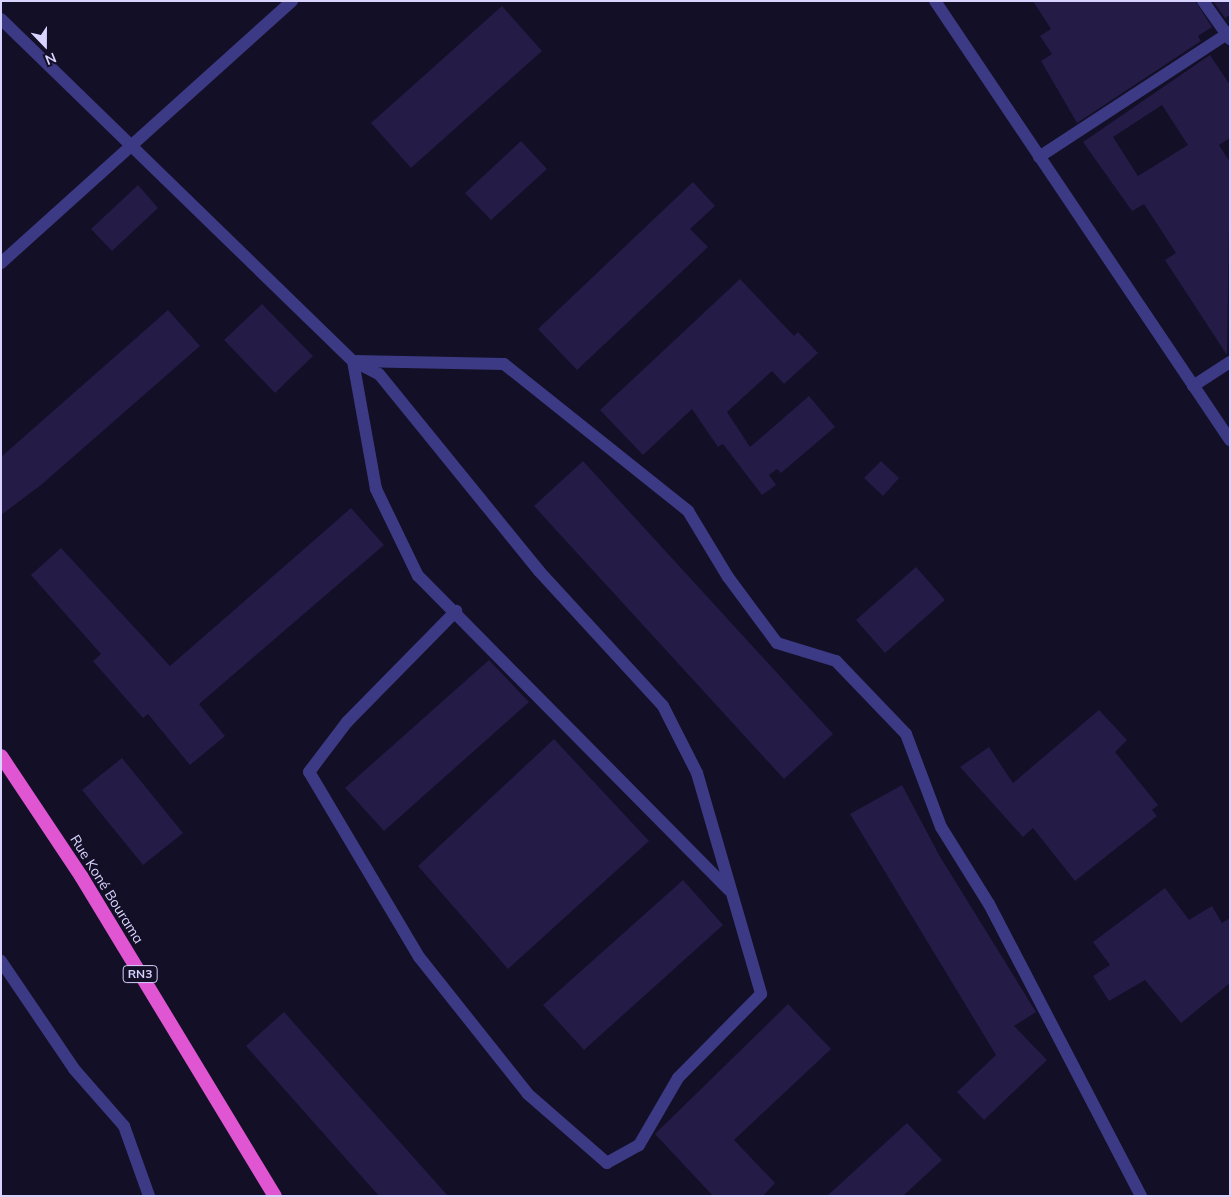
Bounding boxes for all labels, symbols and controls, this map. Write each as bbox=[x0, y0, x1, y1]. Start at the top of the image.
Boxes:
north arrow bbox=[20, 20, 70, 70]
text: N bbox=[42, 49, 59, 69]
street label: Rue Koné Bourama bbox=[67, 832, 147, 946]
road number: RN3 bbox=[122, 964, 158, 984]

